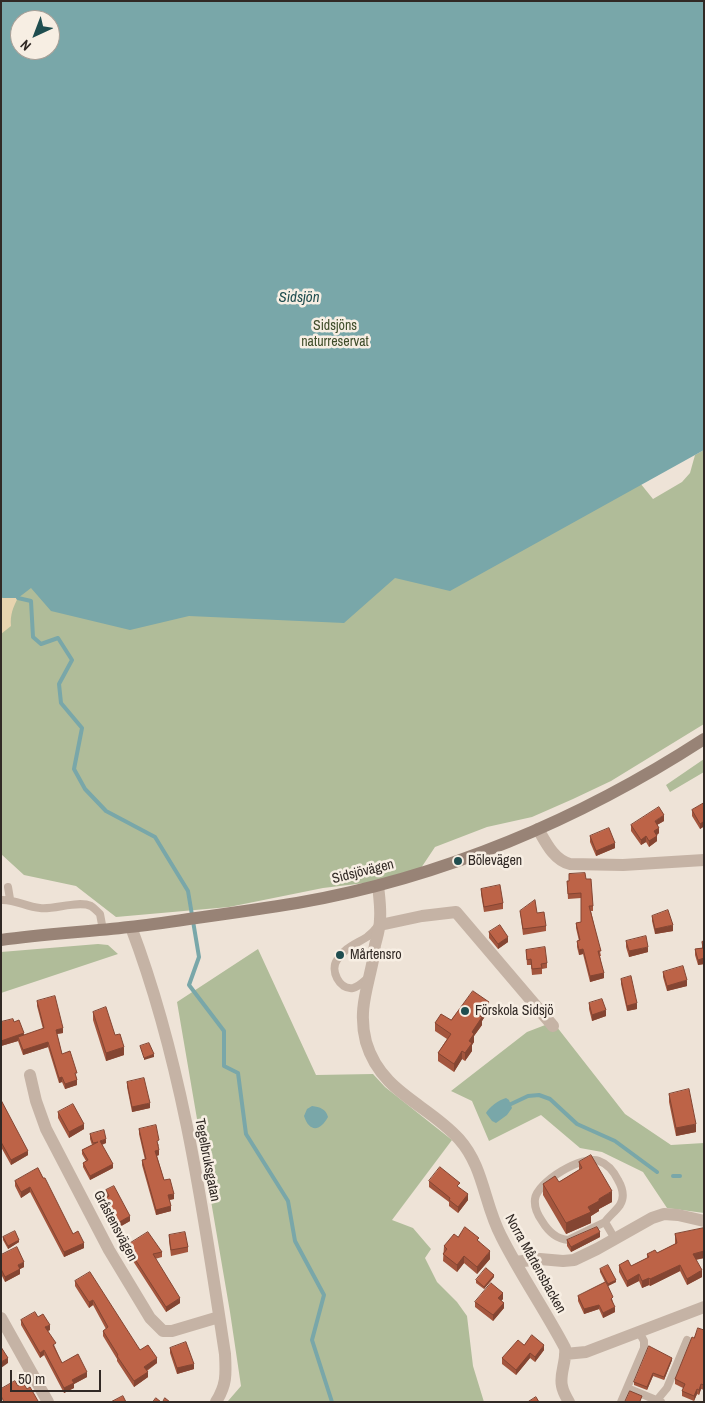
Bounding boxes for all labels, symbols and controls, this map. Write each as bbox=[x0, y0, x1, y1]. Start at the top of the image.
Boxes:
north arrow bbox=[10, 10, 60, 60]
text: N bbox=[16, 36, 35, 55]
water label: Sidsjön bbox=[278, 289, 320, 307]
park label: Sidsjöns naturreservat bbox=[301, 318, 369, 351]
place label: Bölevägen bbox=[468, 853, 522, 869]
marker: Bölevägen bbox=[452, 855, 464, 867]
street label: Sidsjövägen bbox=[330, 856, 396, 888]
place label: Mårtensro bbox=[350, 947, 402, 963]
marker: Mårtensro bbox=[334, 949, 346, 961]
place label: Förskola Sidsjö bbox=[475, 1003, 554, 1019]
marker: Förskola Sidsjö bbox=[459, 1005, 471, 1017]
street label: Tegelbruksgatan bbox=[191, 1117, 223, 1203]
street label: Gråstensvägen bbox=[89, 1188, 141, 1264]
street label: Norra Mårtensbacken bbox=[501, 1212, 569, 1316]
scale bar bbox=[12, 1360, 104, 1392]
text: 50 m bbox=[18, 1368, 45, 1389]

